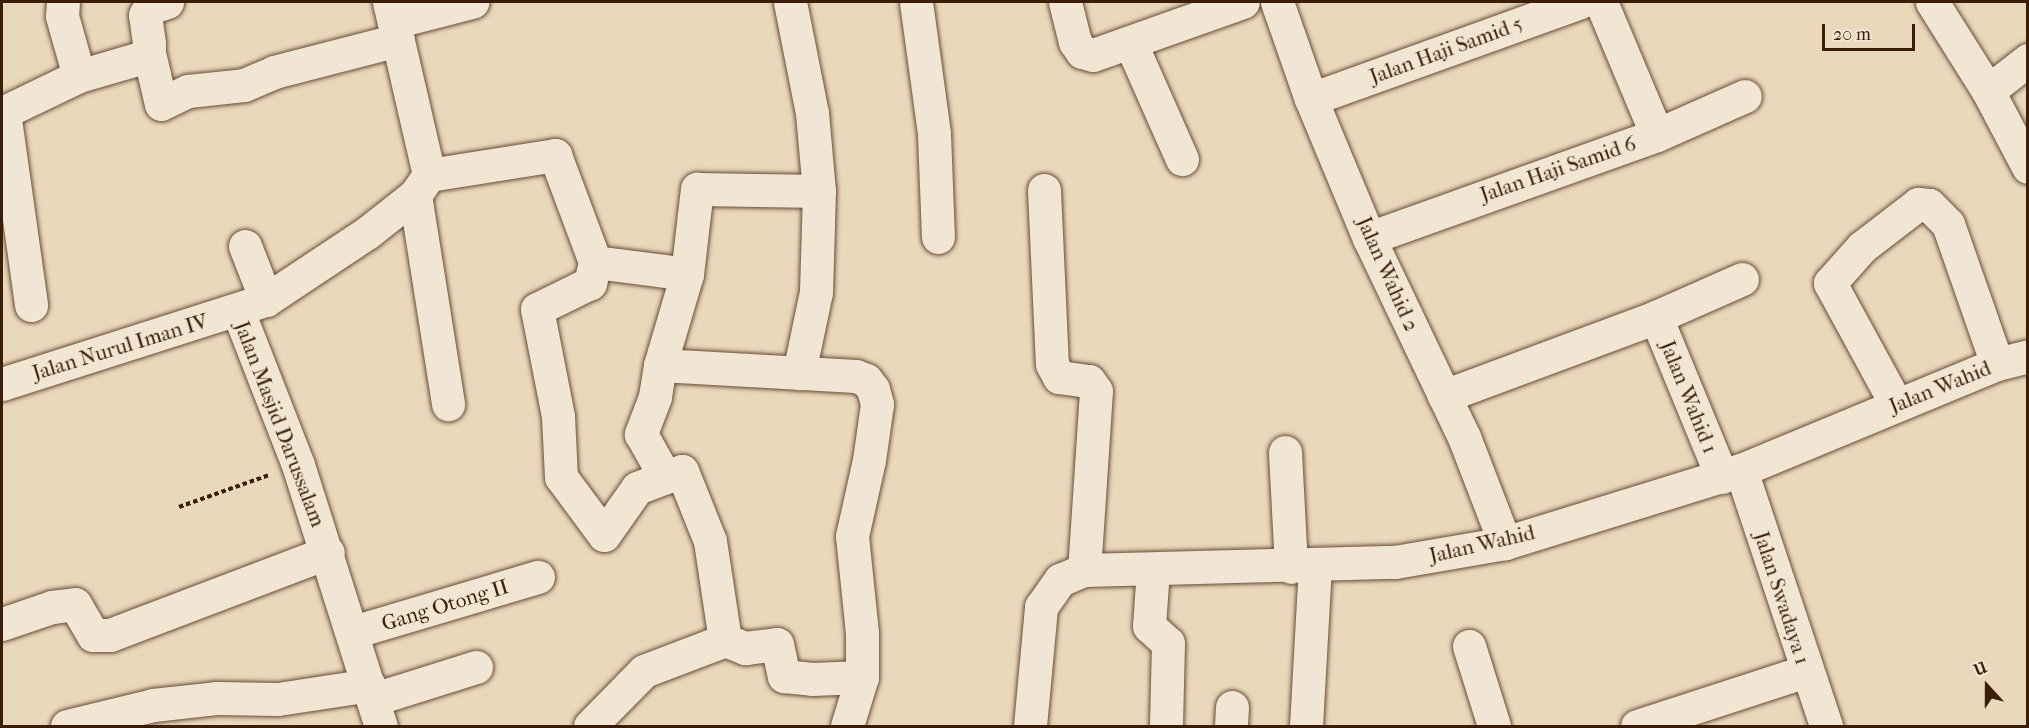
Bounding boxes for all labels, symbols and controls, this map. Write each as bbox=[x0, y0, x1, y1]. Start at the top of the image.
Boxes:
street label: Jalan Haji Samid 5 bbox=[1366, 11, 1526, 89]
scale bar bbox=[1825, 12, 1918, 50]
text: 20 m bbox=[1833, 24, 1871, 45]
street label: Jalan Haji Samid 6 bbox=[1477, 131, 1639, 207]
street label: Jalan Wahid 2 bbox=[1352, 213, 1424, 335]
street label: Jalan Nurul Iman IV bbox=[29, 308, 211, 386]
street label: Jalan Masjid Darussalam bbox=[229, 318, 331, 530]
street label: Jalan Wahid 1 bbox=[1655, 337, 1723, 457]
street label: Jalan Wahid bbox=[1885, 355, 1995, 419]
street label: Jalan Wahid bbox=[1427, 520, 1537, 568]
street label: Jalan Swadaya 1 bbox=[1749, 528, 1815, 668]
street label: Gang Otong II bbox=[378, 574, 512, 636]
north arrow bbox=[1957, 656, 2017, 716]
text: U bbox=[1971, 658, 1990, 680]

